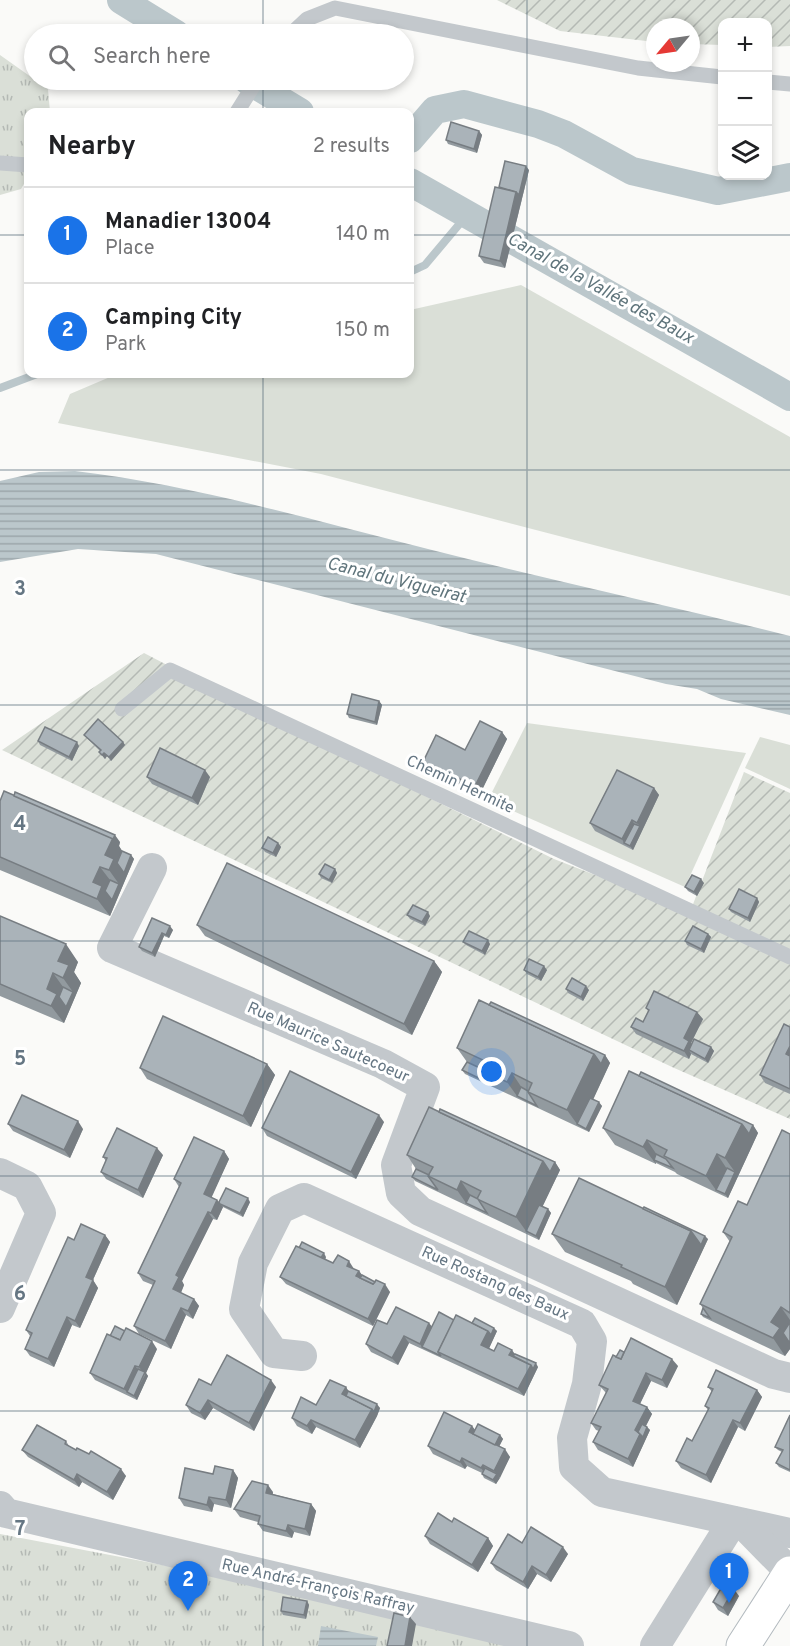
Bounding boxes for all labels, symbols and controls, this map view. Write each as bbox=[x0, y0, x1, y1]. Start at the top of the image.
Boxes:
north arrow bbox=[646, 18, 700, 72]
map controls bbox=[718, 18, 772, 180]
button: + bbox=[718, 18, 772, 72]
search box bbox=[24, 24, 414, 90]
icon: search bbox=[45, 41, 78, 74]
text: Search here bbox=[93, 44, 211, 71]
button: − bbox=[718, 72, 772, 126]
button: layers bbox=[718, 126, 772, 180]
text: Nearby bbox=[48, 131, 136, 164]
text: 2 results bbox=[313, 134, 390, 160]
text: Manadier 13004 bbox=[105, 209, 271, 236]
text: 1 bbox=[64, 222, 72, 248]
text: 140 m bbox=[336, 222, 390, 248]
water label: Canal de la Vallée des Baux bbox=[502, 228, 698, 350]
text: Place bbox=[105, 236, 155, 262]
text: Camping City bbox=[105, 305, 242, 332]
text: 2 bbox=[61, 318, 74, 344]
text: 150 m bbox=[336, 318, 390, 344]
text: Park bbox=[105, 332, 146, 358]
water label: Canal du Vigueirat bbox=[324, 553, 469, 610]
text: 3 bbox=[14, 577, 26, 603]
street label: Chemin Hermite bbox=[403, 751, 517, 819]
text: 4 bbox=[14, 812, 26, 838]
street label: Rue Maurice Sautecoeur bbox=[244, 998, 412, 1088]
text: 5 bbox=[14, 1047, 26, 1073]
your location bbox=[477, 1057, 506, 1086]
street label: Rue Rostang des Baux bbox=[418, 1242, 572, 1326]
text: 6 bbox=[14, 1282, 26, 1308]
text: 7 bbox=[15, 1517, 25, 1543]
pin: 1 bbox=[710, 1554, 748, 1603]
street label: Rue André-François Raffray bbox=[220, 1555, 416, 1619]
pin: 2 bbox=[168, 1562, 207, 1611]

